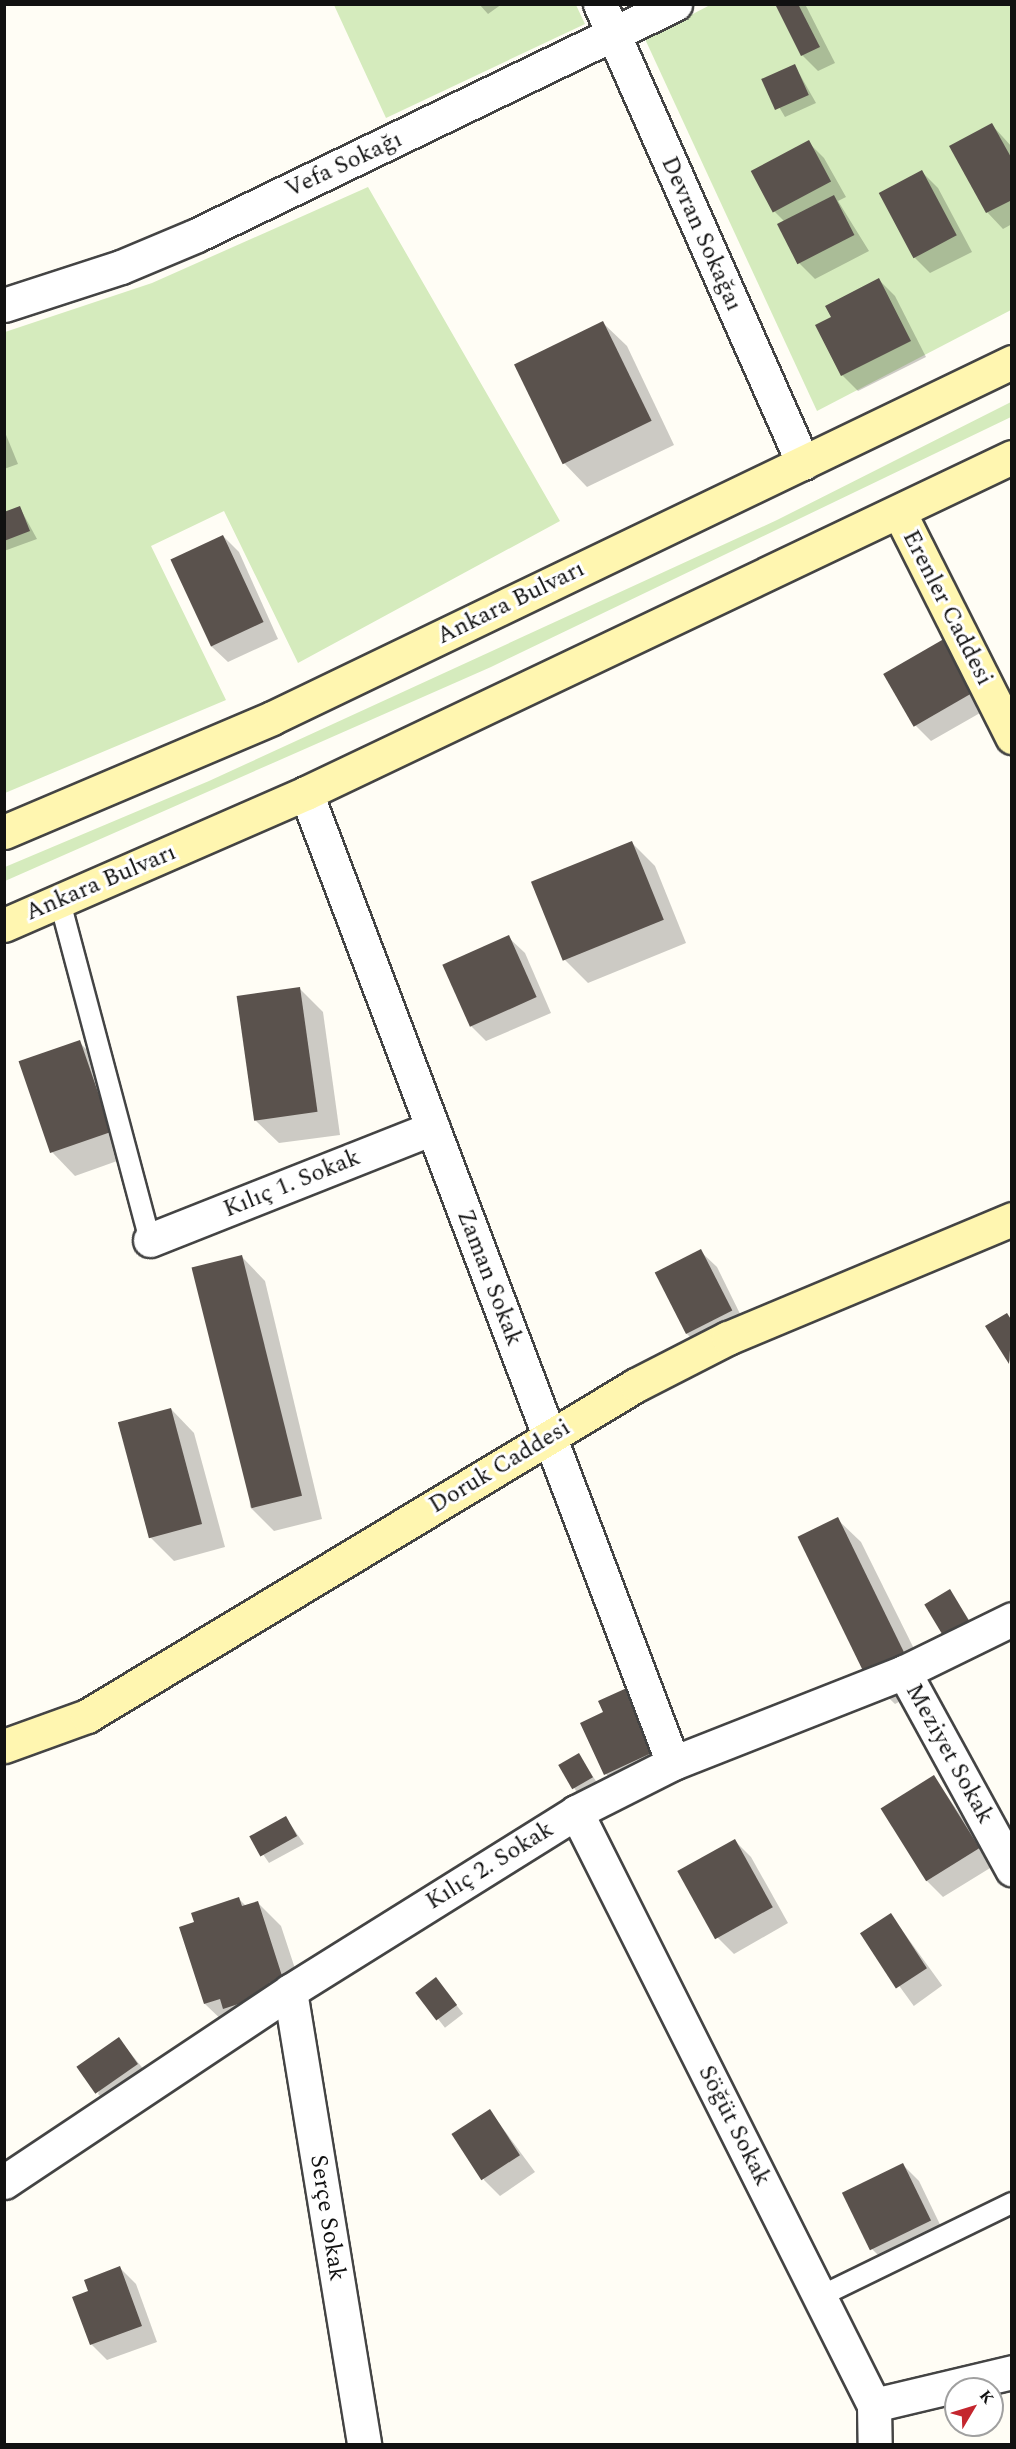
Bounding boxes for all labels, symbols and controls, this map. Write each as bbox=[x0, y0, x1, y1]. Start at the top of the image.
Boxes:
street label: Vefa Sokağı bbox=[281, 125, 407, 205]
street label: Devran Sokağaı bbox=[654, 152, 748, 316]
street label: Erenler Caddesi bbox=[895, 526, 999, 690]
street label: Ankara Bulvarı bbox=[432, 555, 590, 651]
street label: Ankara Bulvarı bbox=[21, 838, 181, 928]
street label: Kılıç 1. Sokak bbox=[219, 1144, 365, 1224]
street label: Zaman Sokak bbox=[450, 1206, 528, 1350]
street label: Doruk Caddesi bbox=[424, 1414, 576, 1520]
street label: Meziyet Sokak bbox=[899, 1679, 999, 1829]
street label: Kılıç 2. Sokak bbox=[421, 1815, 559, 1917]
street label: Söğüt Sokak bbox=[691, 2061, 777, 2191]
street label: Serçe Sokak bbox=[303, 2153, 351, 2283]
north arrow bbox=[944, 2377, 1004, 2437]
text: K bbox=[973, 2385, 1000, 2409]

